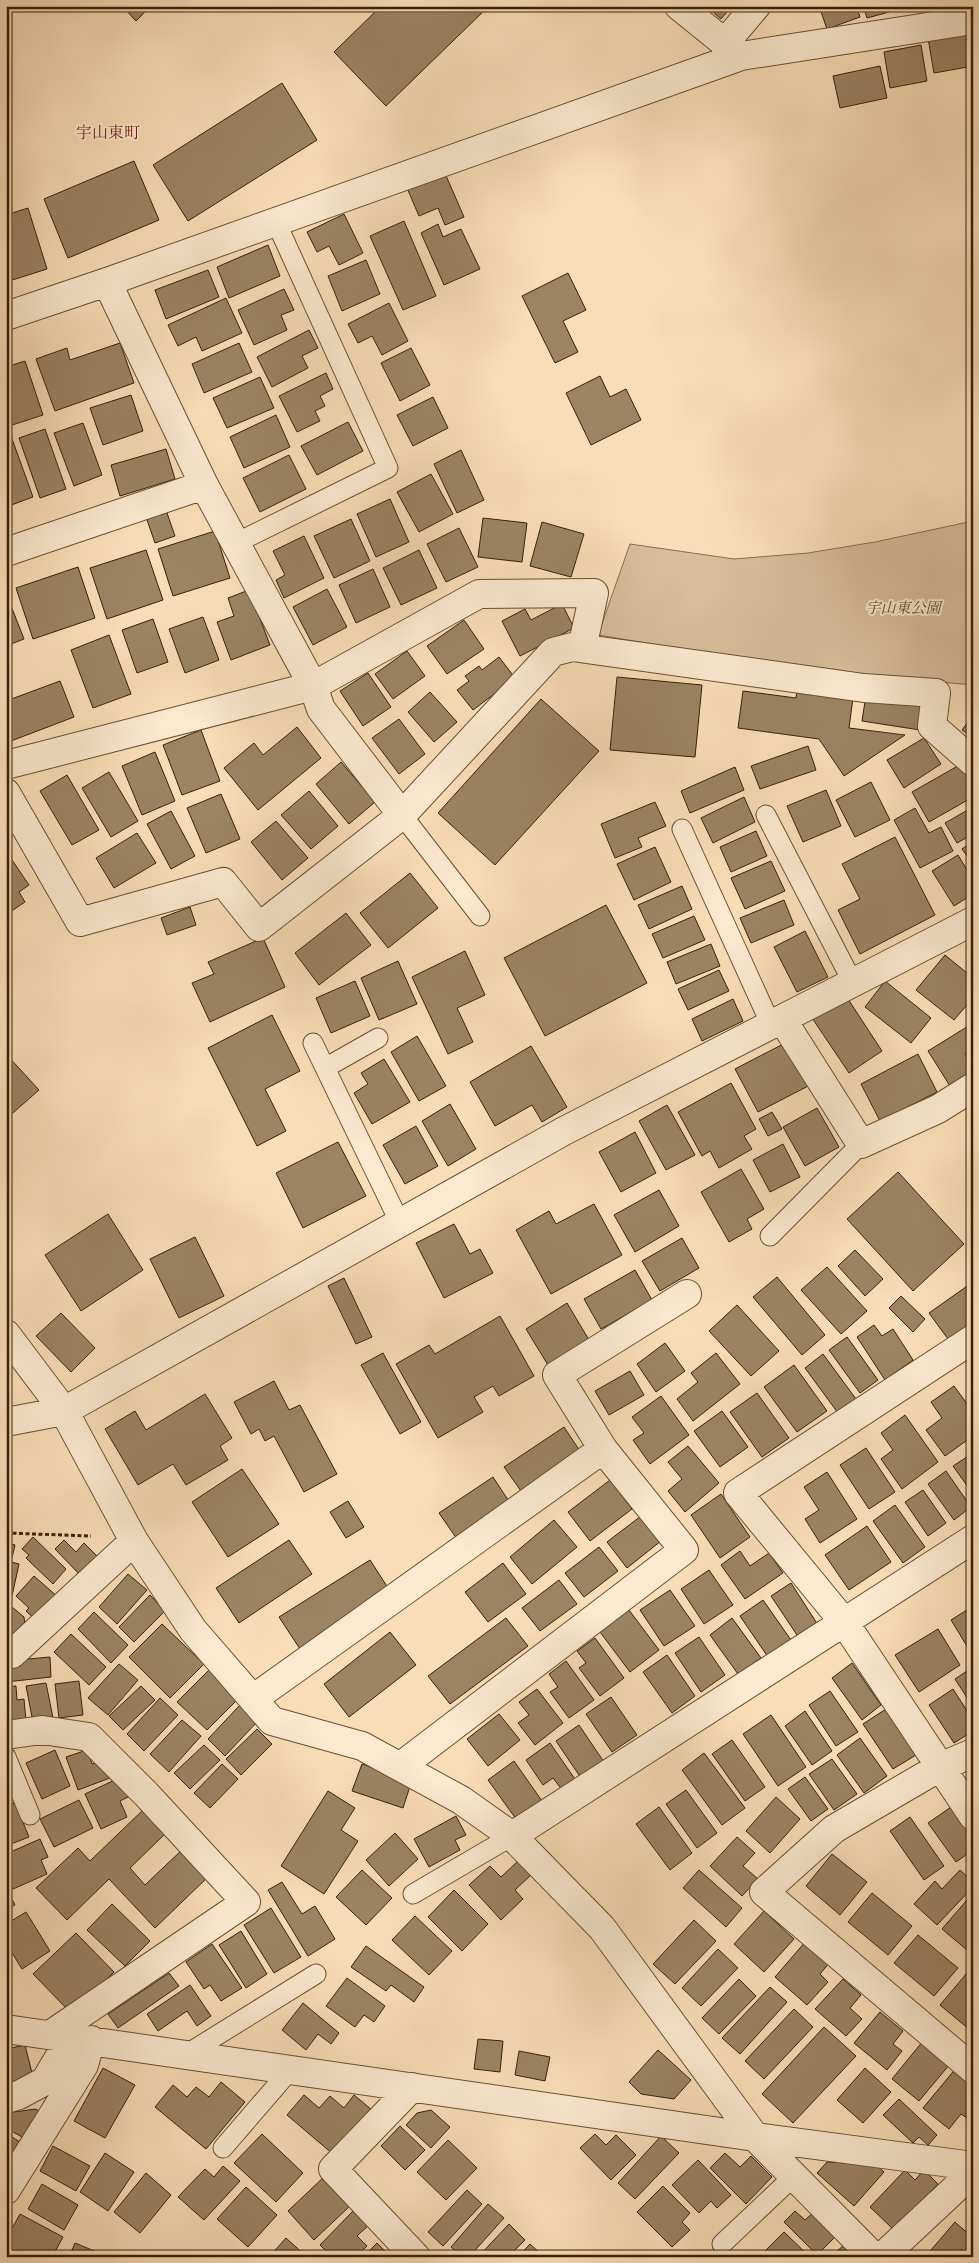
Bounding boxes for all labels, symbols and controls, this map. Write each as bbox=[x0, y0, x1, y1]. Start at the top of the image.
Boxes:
district label: 宇山東町 bbox=[76, 122, 140, 144]
park label: 宇山東公園 bbox=[865, 598, 943, 618]

